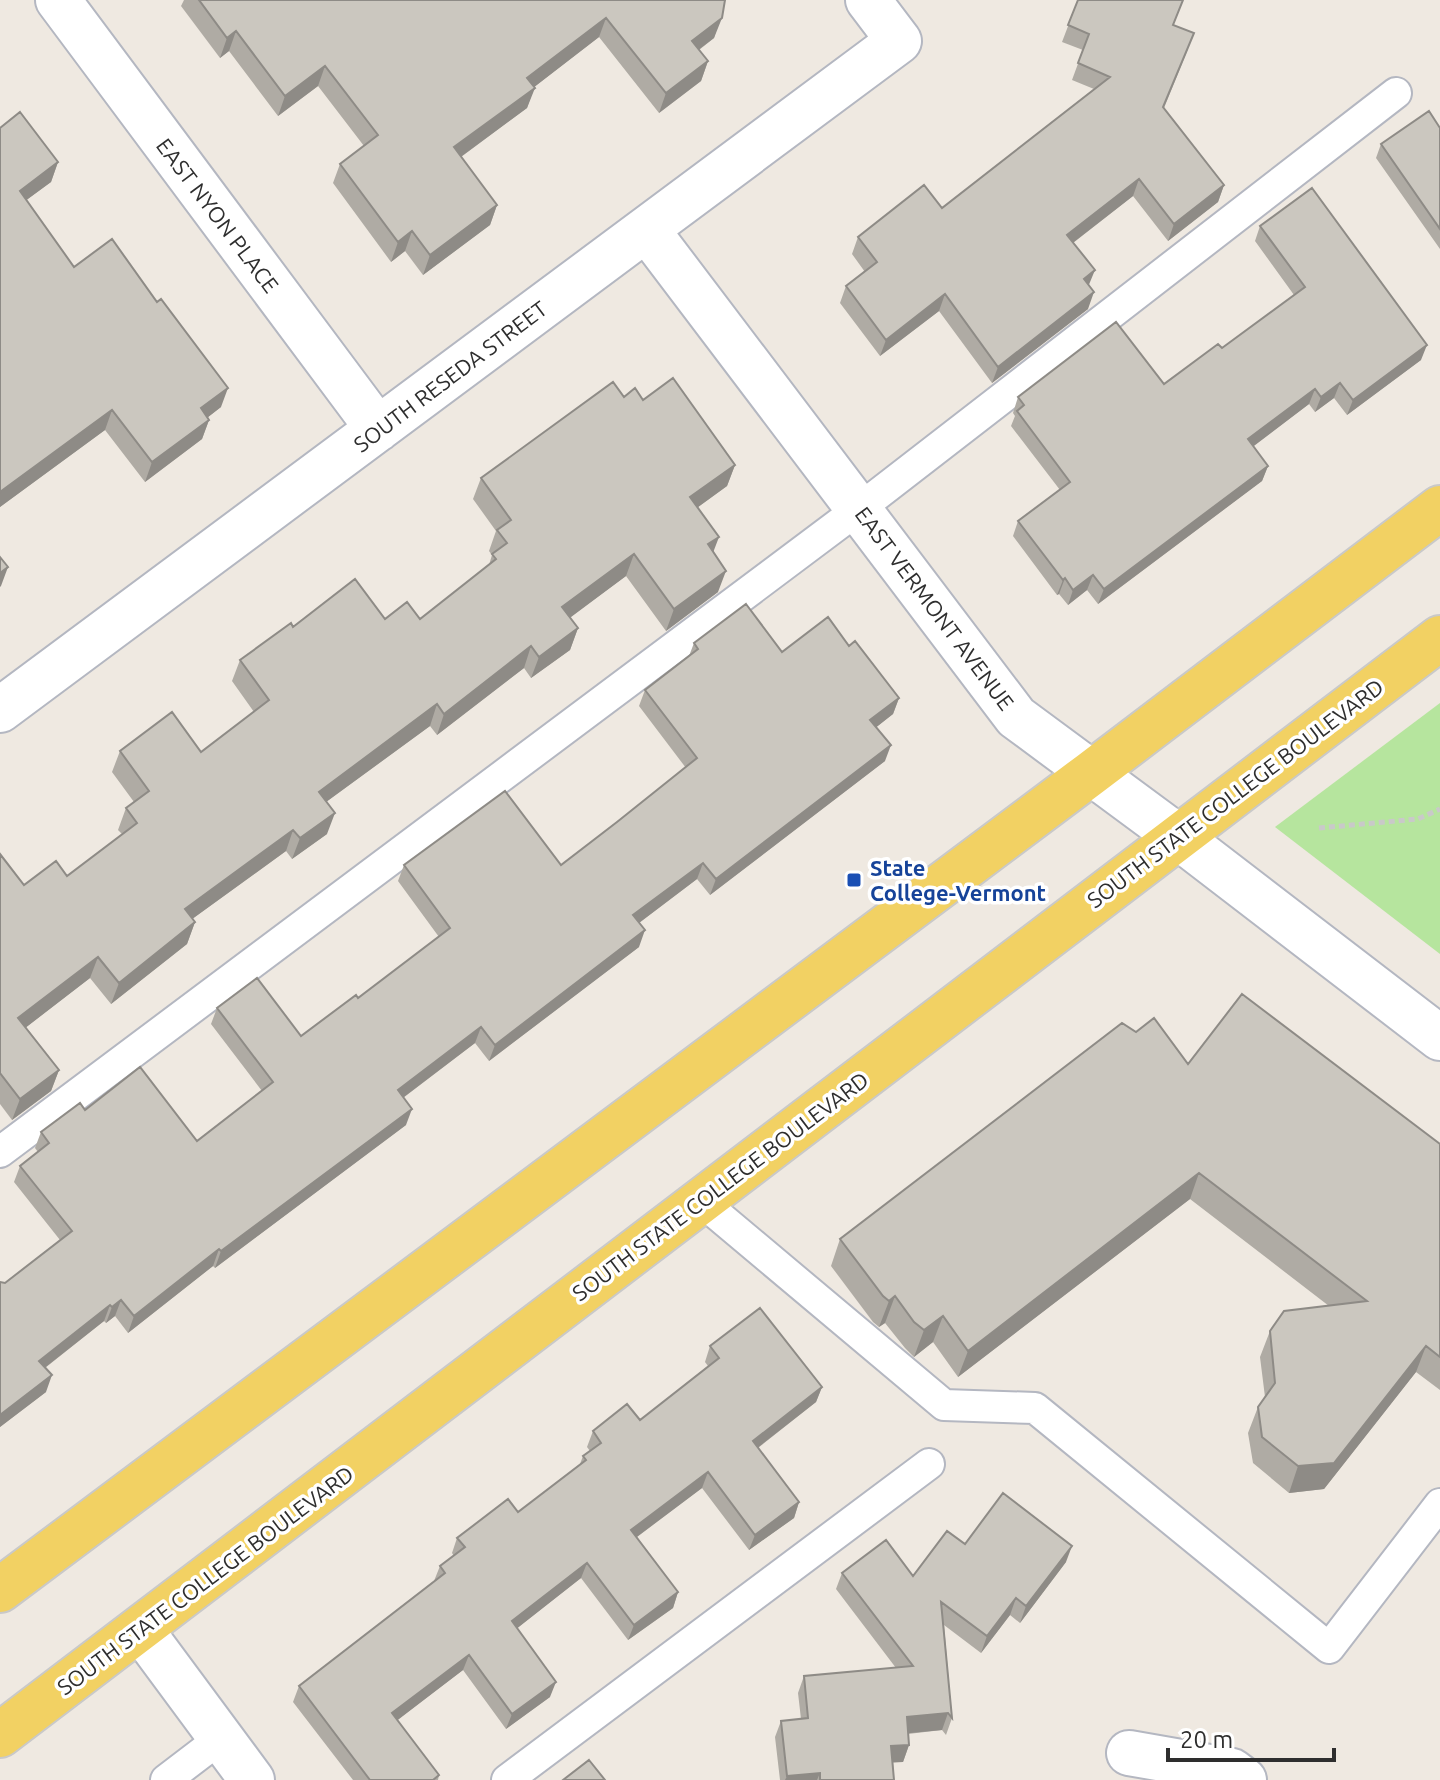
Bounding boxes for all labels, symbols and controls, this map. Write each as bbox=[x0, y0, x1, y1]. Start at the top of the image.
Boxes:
street label: EAST NYON PLACE bbox=[152, 133, 284, 297]
street label: SOUTH RESEDA STREET bbox=[349, 295, 551, 457]
street label: EAST VERMONT AVENUE bbox=[850, 502, 1020, 714]
street label: SOUTH STATE COLLEGE BOULEVARD bbox=[1082, 673, 1388, 913]
place label: State College-Vermont bbox=[870, 855, 1046, 905]
marker: State College-Vermont bbox=[845, 871, 863, 889]
street label: SOUTH STATE COLLEGE BOULEVARD bbox=[567, 1066, 873, 1306]
street label: SOUTH STATE COLLEGE BOULEVARD bbox=[52, 1460, 358, 1700]
scale bar bbox=[1168, 1712, 1334, 1762]
text: 20 m bbox=[1180, 1726, 1233, 1753]

